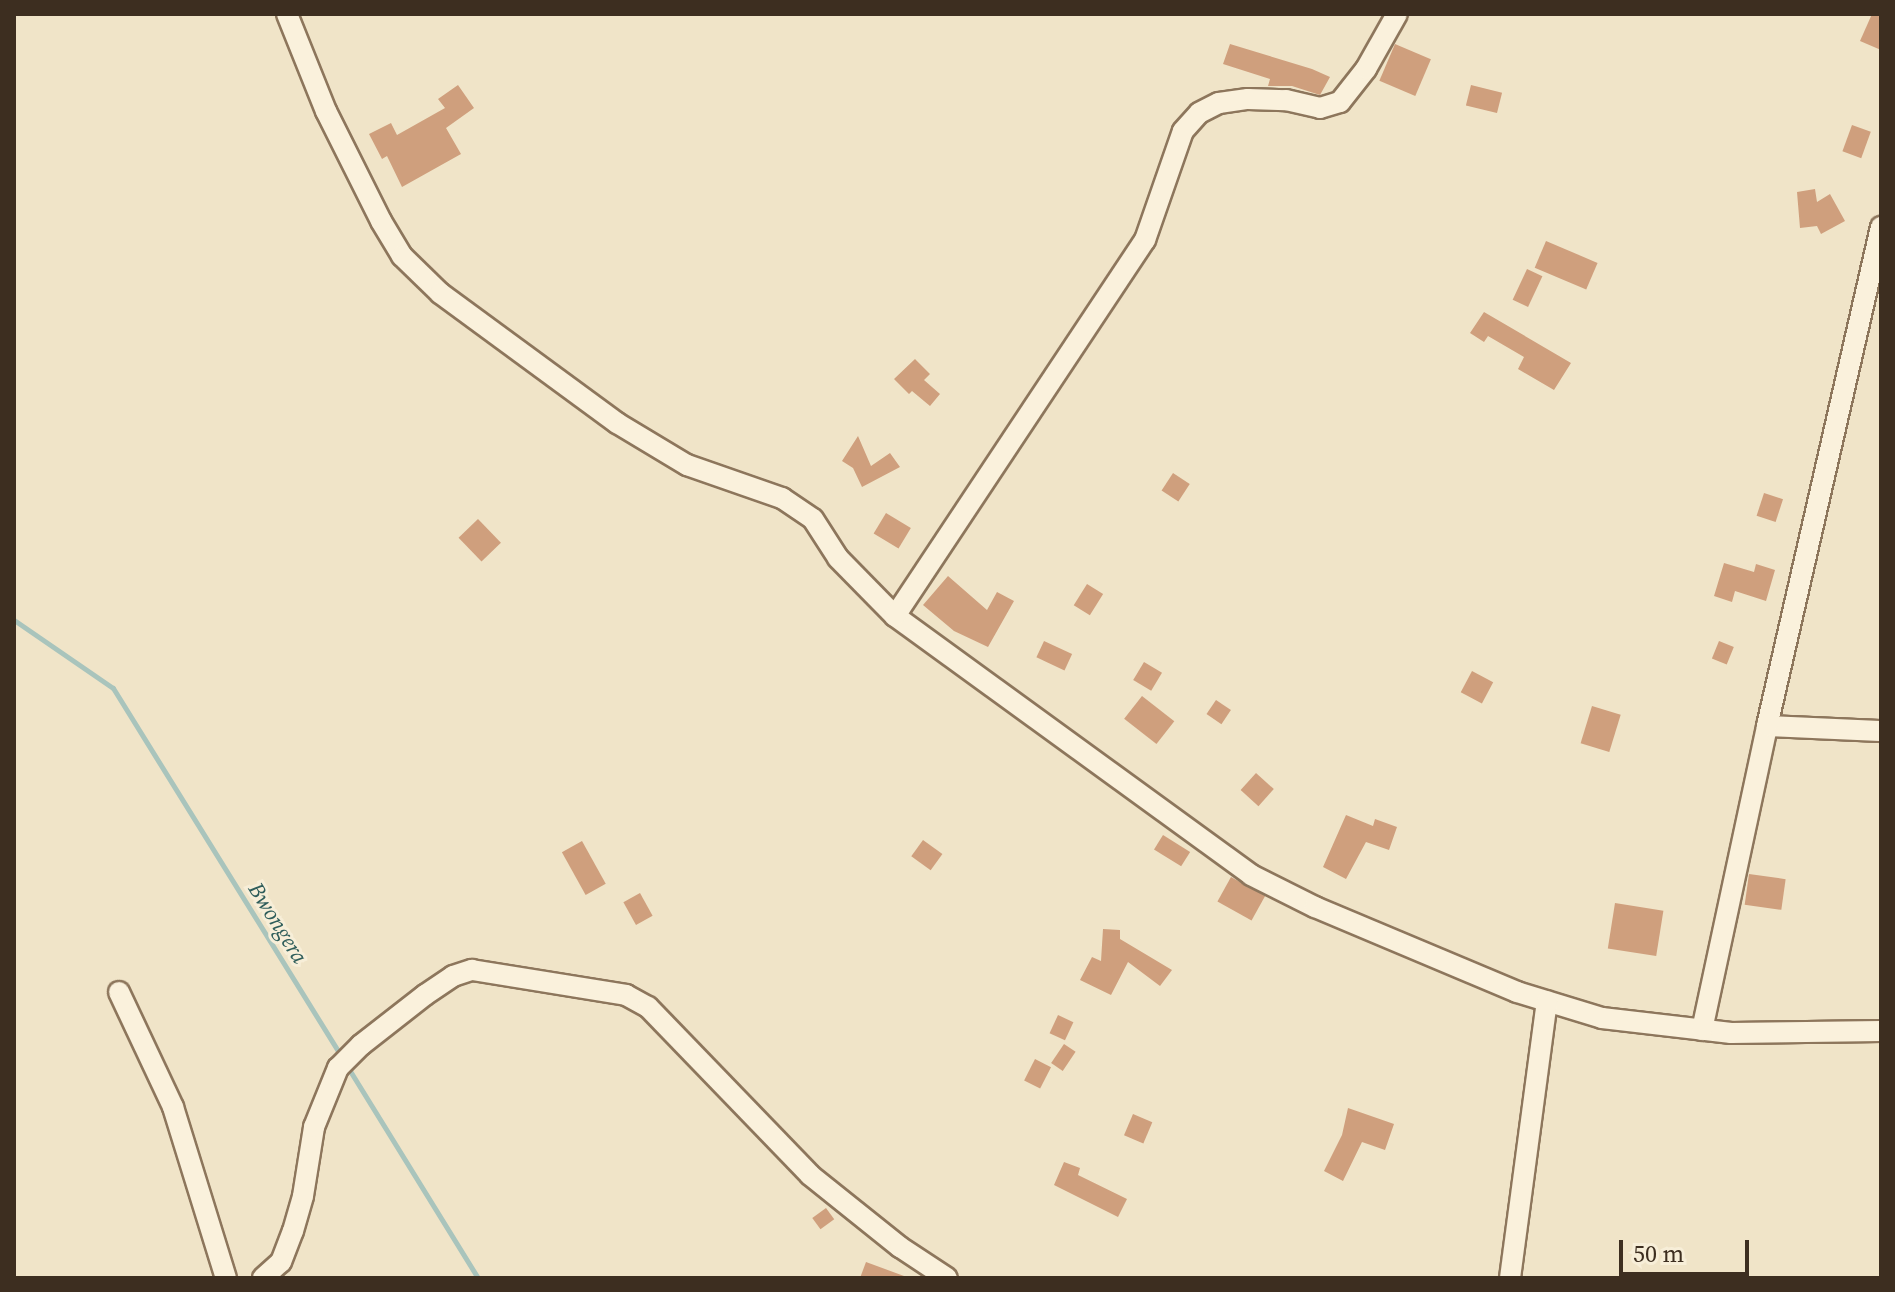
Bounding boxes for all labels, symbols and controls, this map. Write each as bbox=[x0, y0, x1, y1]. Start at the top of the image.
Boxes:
water label: Bwongera bbox=[243, 878, 313, 968]
scale bar bbox=[1623, 1224, 1753, 1274]
text: 50 m bbox=[1633, 1237, 1684, 1270]

